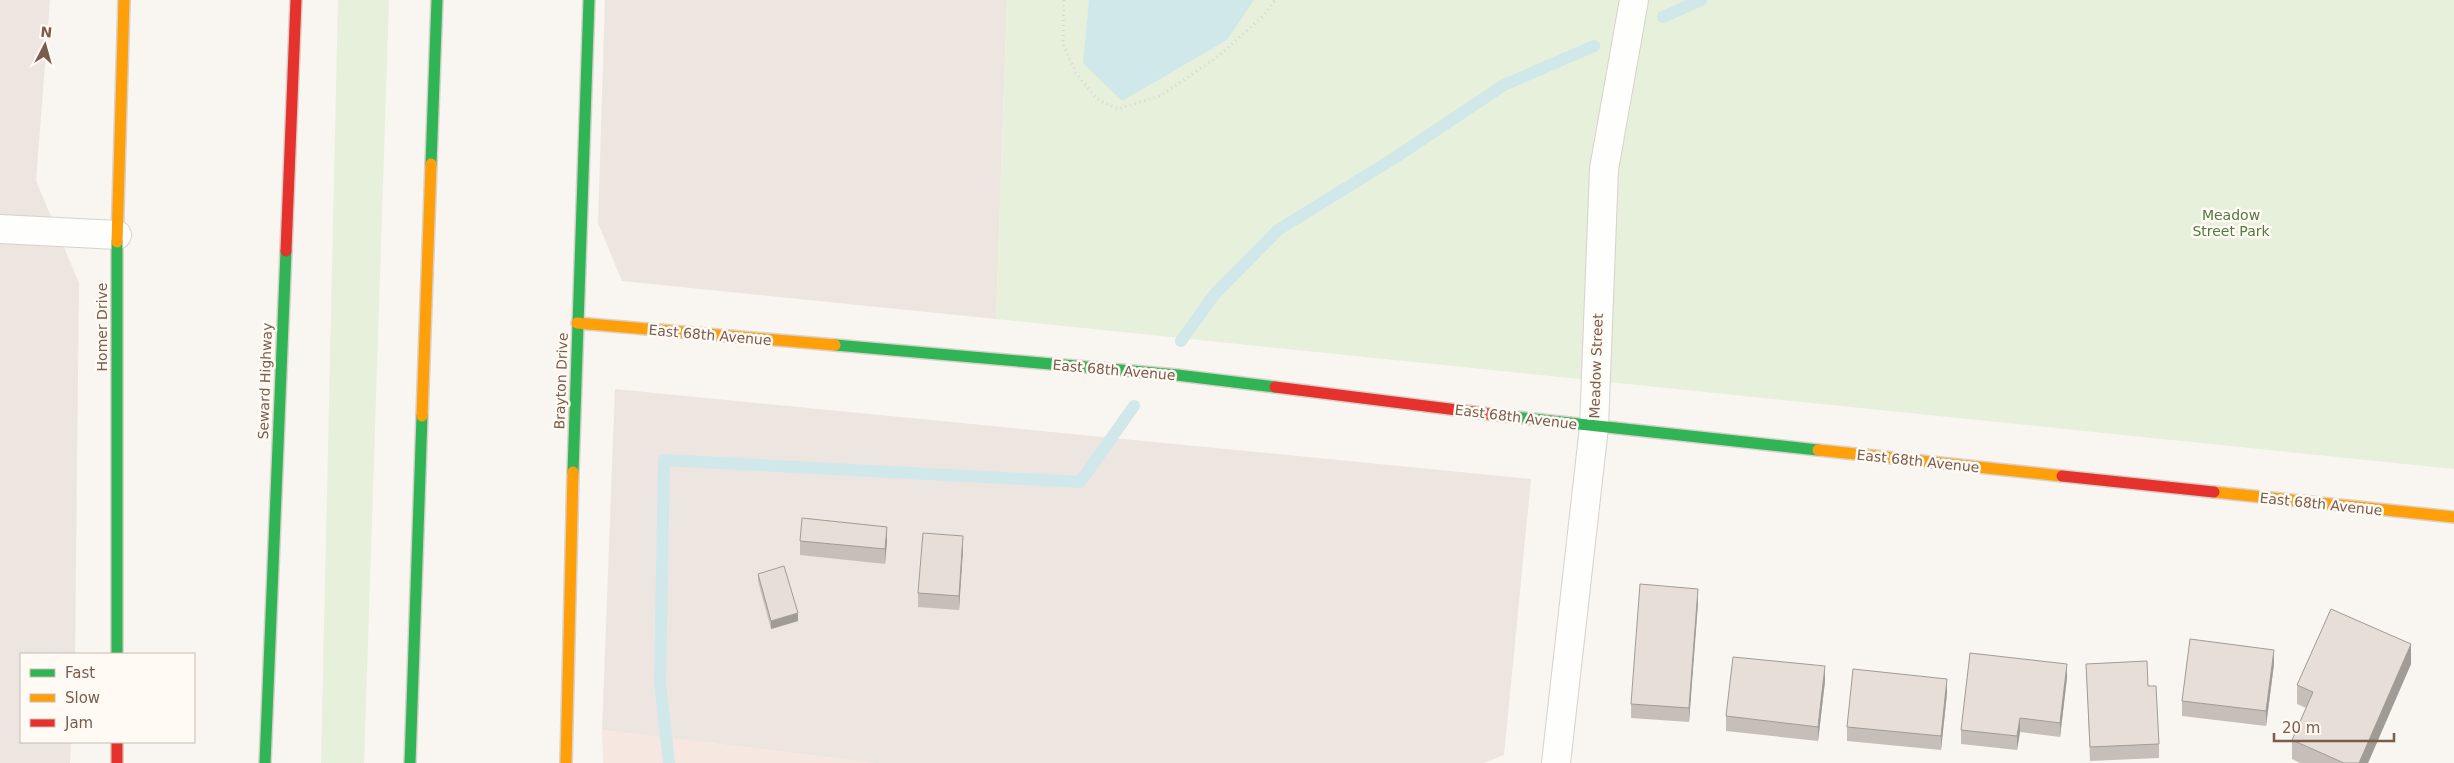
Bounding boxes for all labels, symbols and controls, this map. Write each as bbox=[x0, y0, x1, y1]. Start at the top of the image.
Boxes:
north arrow bbox=[20, 20, 70, 70]
text: N bbox=[40, 24, 53, 41]
park label: Meadow Street Park bbox=[2192, 207, 2271, 239]
street label: Homer Drive bbox=[94, 283, 110, 371]
street label: Meadow Street bbox=[1586, 313, 1606, 419]
street label: Seward Highway bbox=[255, 322, 275, 440]
street label: East 68th Avenue bbox=[648, 322, 772, 348]
street label: Brayton Drive bbox=[551, 332, 571, 430]
street label: East 68th Avenue bbox=[1052, 357, 1176, 383]
street label: East 68th Avenue bbox=[1454, 402, 1578, 432]
street label: East 68th Avenue bbox=[1856, 447, 1980, 475]
street label: East 68th Avenue bbox=[2259, 490, 2383, 518]
legend bbox=[20, 653, 195, 743]
text: Fast bbox=[65, 664, 95, 682]
text: Slow bbox=[65, 689, 100, 707]
scale bar bbox=[2274, 710, 2394, 742]
text: Jam bbox=[64, 714, 93, 732]
text: 20 m bbox=[2282, 719, 2320, 737]

